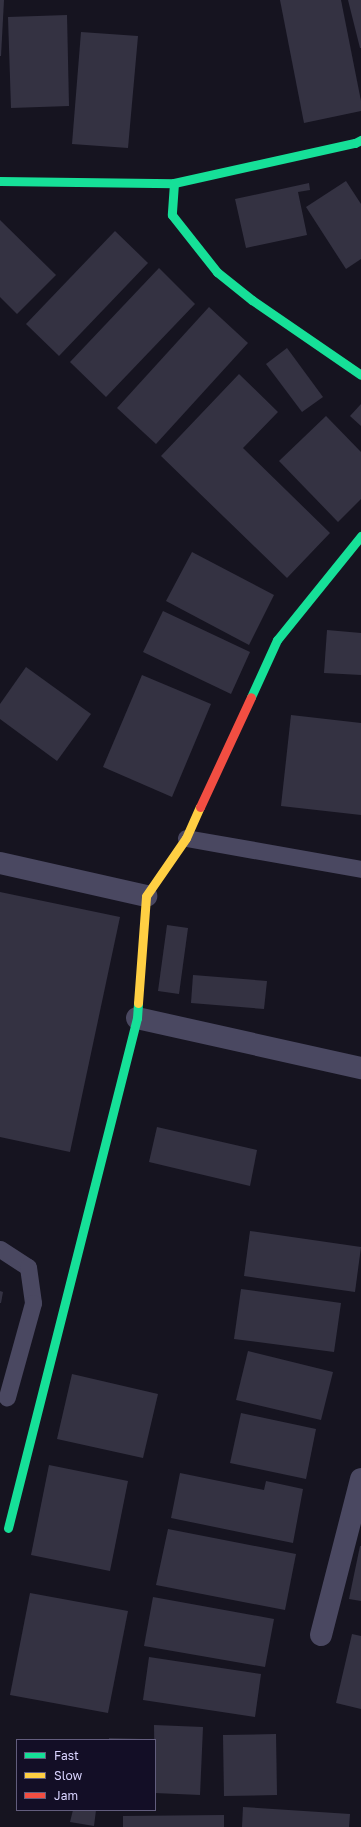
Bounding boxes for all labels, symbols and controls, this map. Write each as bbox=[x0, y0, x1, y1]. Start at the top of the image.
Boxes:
legend bbox=[16, 1739, 156, 1811]
text: Fast bbox=[54, 1748, 79, 1763]
text: Slow bbox=[54, 1768, 82, 1783]
text: Jam bbox=[54, 1788, 78, 1803]

